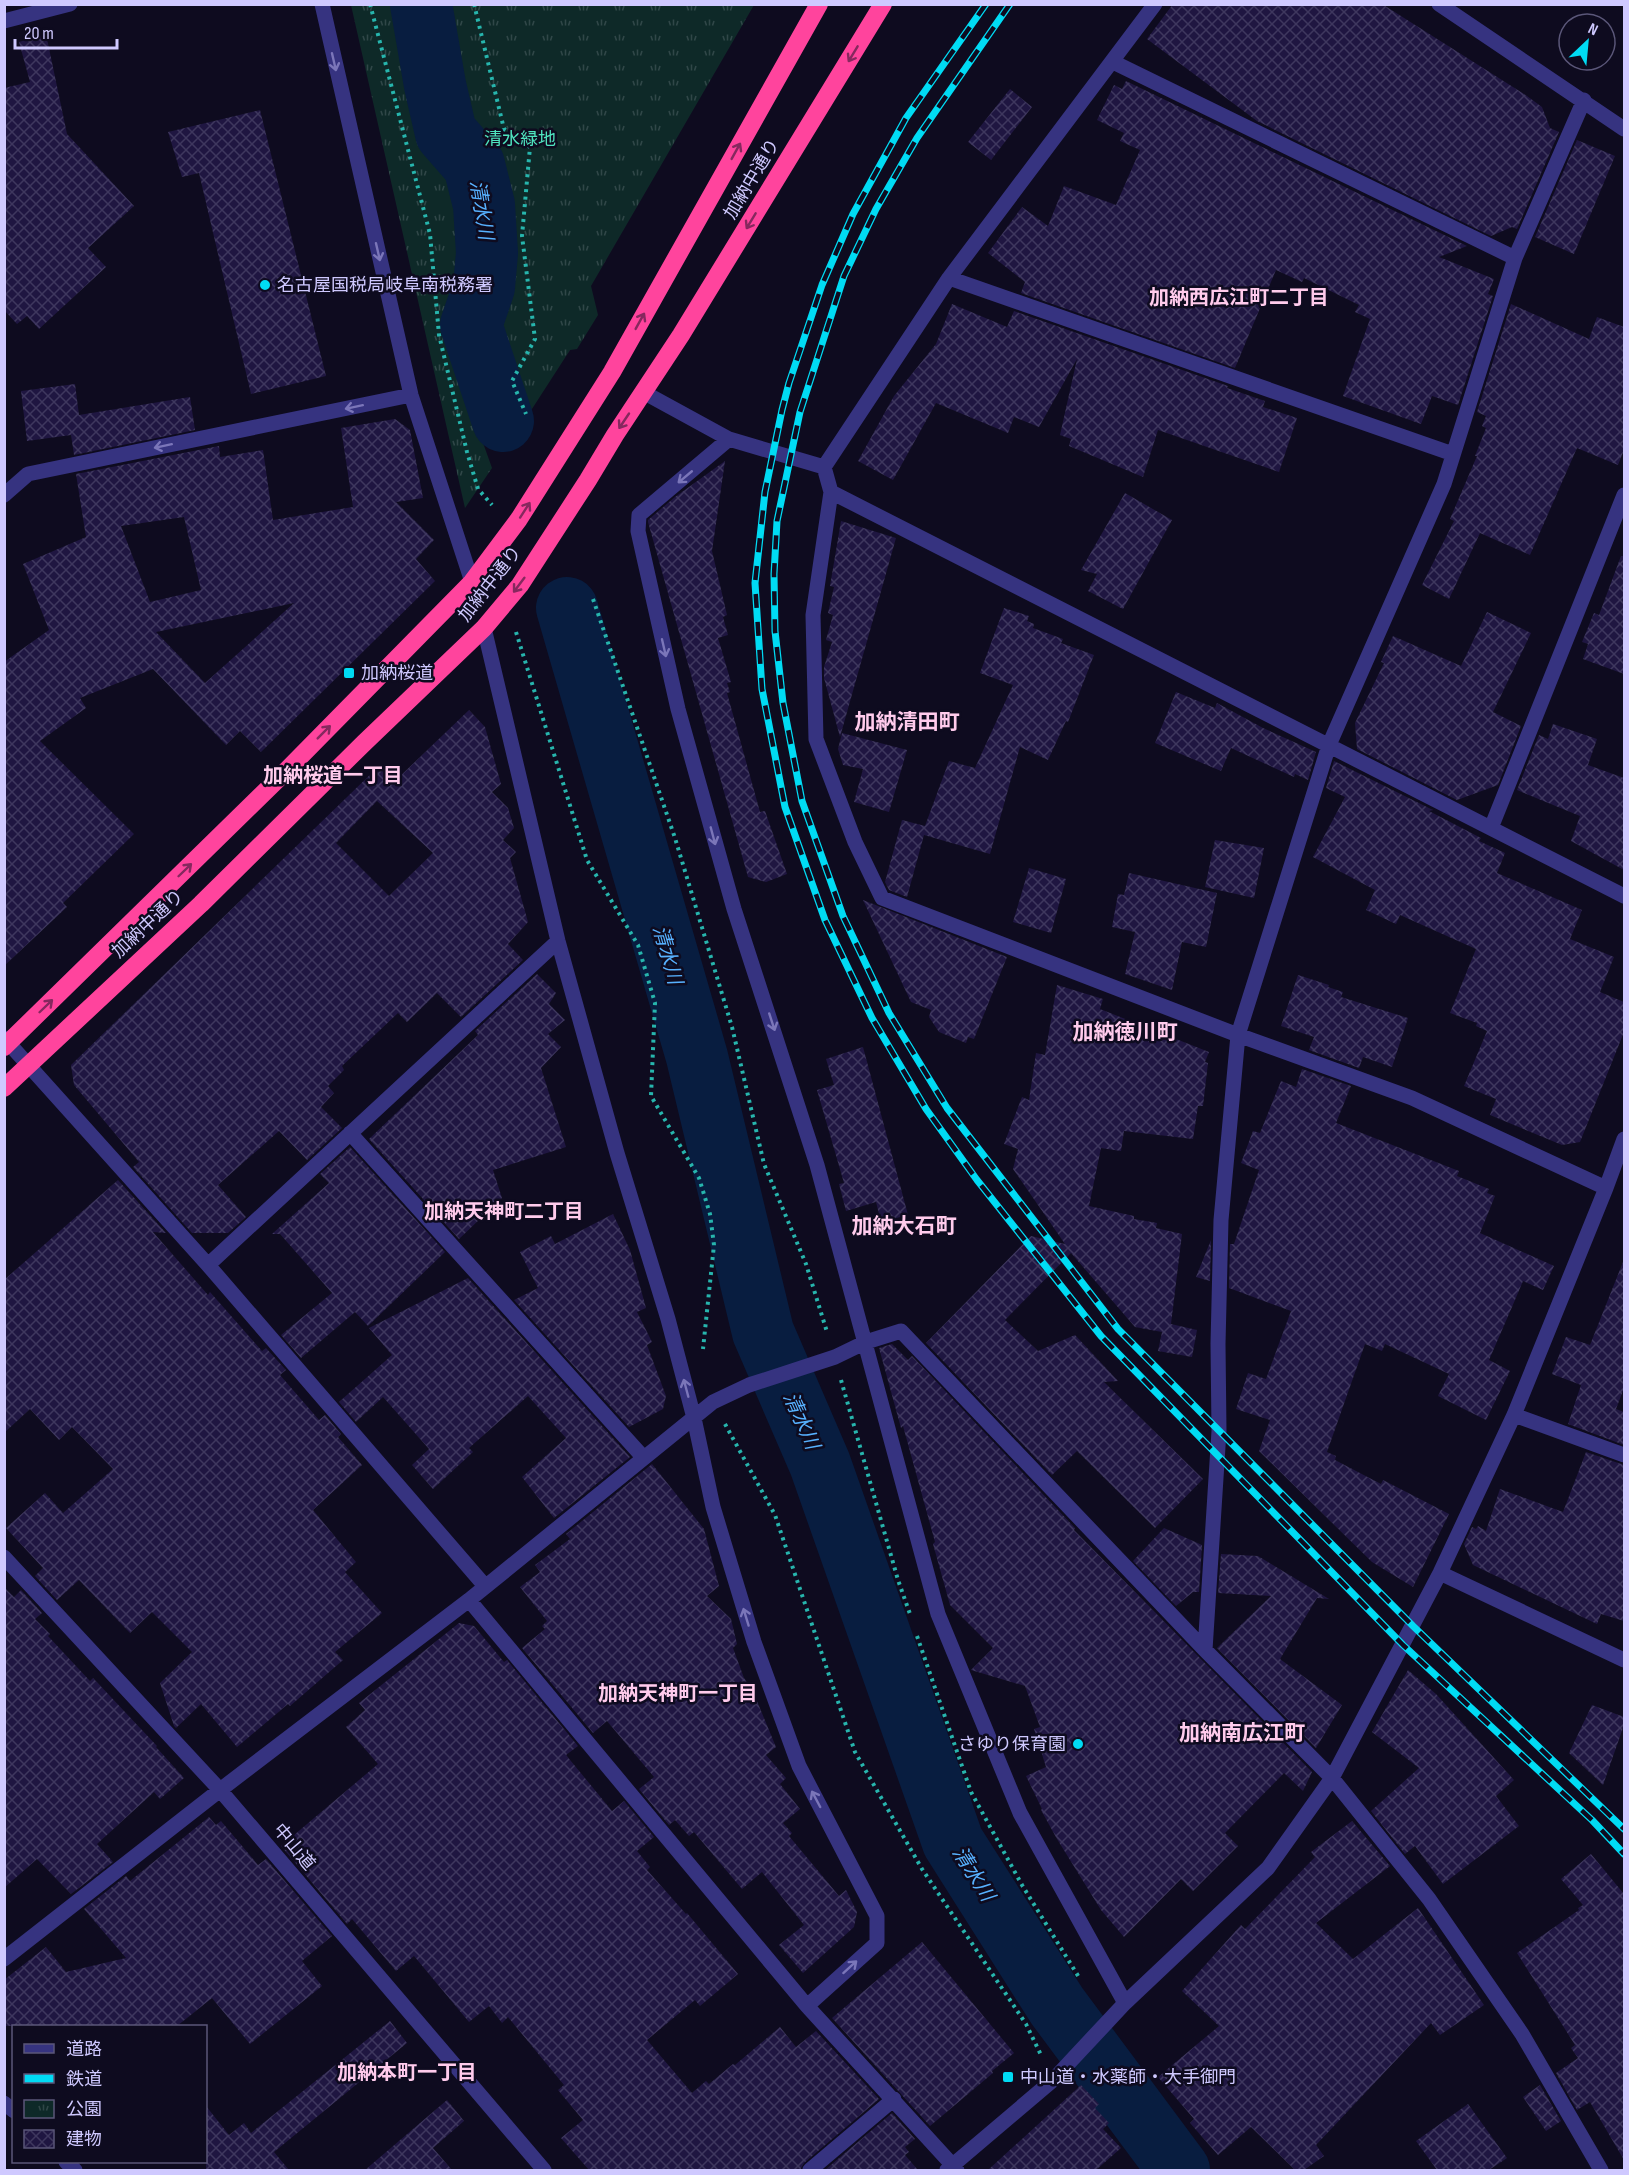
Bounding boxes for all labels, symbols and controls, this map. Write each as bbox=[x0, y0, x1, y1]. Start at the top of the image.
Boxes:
scale bar bbox=[15, 12, 117, 50]
north arrow bbox=[1557, 12, 1617, 72]
text: N bbox=[1585, 19, 1601, 40]
text: 20 m bbox=[24, 23, 54, 44]
one-way arrow bbox=[846, 45, 858, 62]
one-way arrow bbox=[329, 52, 341, 71]
park label: 清水緑地 bbox=[484, 129, 556, 150]
street label: 加納中通り bbox=[720, 135, 784, 223]
one-way arrow bbox=[731, 143, 742, 161]
water label: 清水川 bbox=[464, 178, 498, 243]
one-way arrow bbox=[745, 212, 757, 229]
one-way arrow bbox=[372, 242, 384, 261]
place label: 名古屋国税局岐阜南税務署 bbox=[277, 275, 493, 296]
marker: 名古屋国税局岐阜南税務署 bbox=[258, 278, 272, 292]
district label: 加納西広江町二丁目 bbox=[1149, 286, 1329, 310]
one-way arrow bbox=[635, 313, 647, 330]
one-way arrow bbox=[344, 402, 364, 413]
one-way arrow bbox=[618, 412, 630, 428]
one-way arrow bbox=[153, 441, 173, 452]
one-way arrow bbox=[678, 470, 693, 484]
one-way arrow bbox=[519, 502, 531, 519]
street label: 加納中通り bbox=[454, 542, 526, 626]
one-way arrow bbox=[513, 577, 526, 593]
one-way arrow bbox=[659, 638, 671, 657]
place label: 加納桜道 bbox=[361, 663, 433, 684]
marker: 加納桜道 bbox=[342, 666, 356, 680]
district label: 加納清田町 bbox=[855, 710, 960, 735]
one-way arrow bbox=[316, 725, 331, 740]
district label: 加納桜道一丁目 bbox=[263, 764, 403, 788]
one-way arrow bbox=[708, 826, 720, 845]
one-way arrow bbox=[178, 862, 193, 877]
street label: 加納中通り bbox=[108, 886, 188, 962]
water label: 清水川 bbox=[647, 923, 687, 989]
one-way arrow bbox=[39, 999, 54, 1014]
one-way arrow bbox=[767, 1012, 778, 1031]
district label: 加納徳川町 bbox=[1073, 1020, 1178, 1045]
district label: 加納天神町二丁目 bbox=[424, 1200, 584, 1224]
district label: 加納大石町 bbox=[852, 1214, 957, 1239]
one-way arrow bbox=[680, 1379, 691, 1398]
water label: 清水川 bbox=[778, 1389, 825, 1455]
one-way arrow bbox=[740, 1608, 751, 1627]
district label: 加納天神町一丁目 bbox=[598, 1682, 758, 1706]
district label: 加納南広江町 bbox=[1179, 1721, 1305, 1746]
place label: さゆり保育園 bbox=[958, 1734, 1066, 1755]
marker: さゆり保育園 bbox=[1071, 1737, 1085, 1751]
one-way arrow bbox=[810, 1790, 821, 1808]
street label: 中山道 bbox=[269, 1820, 319, 1874]
water label: 清水川 bbox=[947, 1842, 1000, 1907]
one-way arrow bbox=[842, 1960, 857, 1974]
legend bbox=[12, 2025, 207, 2163]
text: 道路 bbox=[66, 2039, 102, 2060]
district label: 加納本町一丁目 bbox=[337, 2061, 477, 2085]
place label: 中山道・水薬師・大手御門 bbox=[1020, 2067, 1236, 2088]
text: 鉄道 bbox=[66, 2069, 102, 2090]
marker: 中山道・水薬師・大手御門 bbox=[1001, 2070, 1015, 2084]
text: 公園 bbox=[66, 2099, 102, 2120]
text: 建物 bbox=[66, 2129, 102, 2150]

